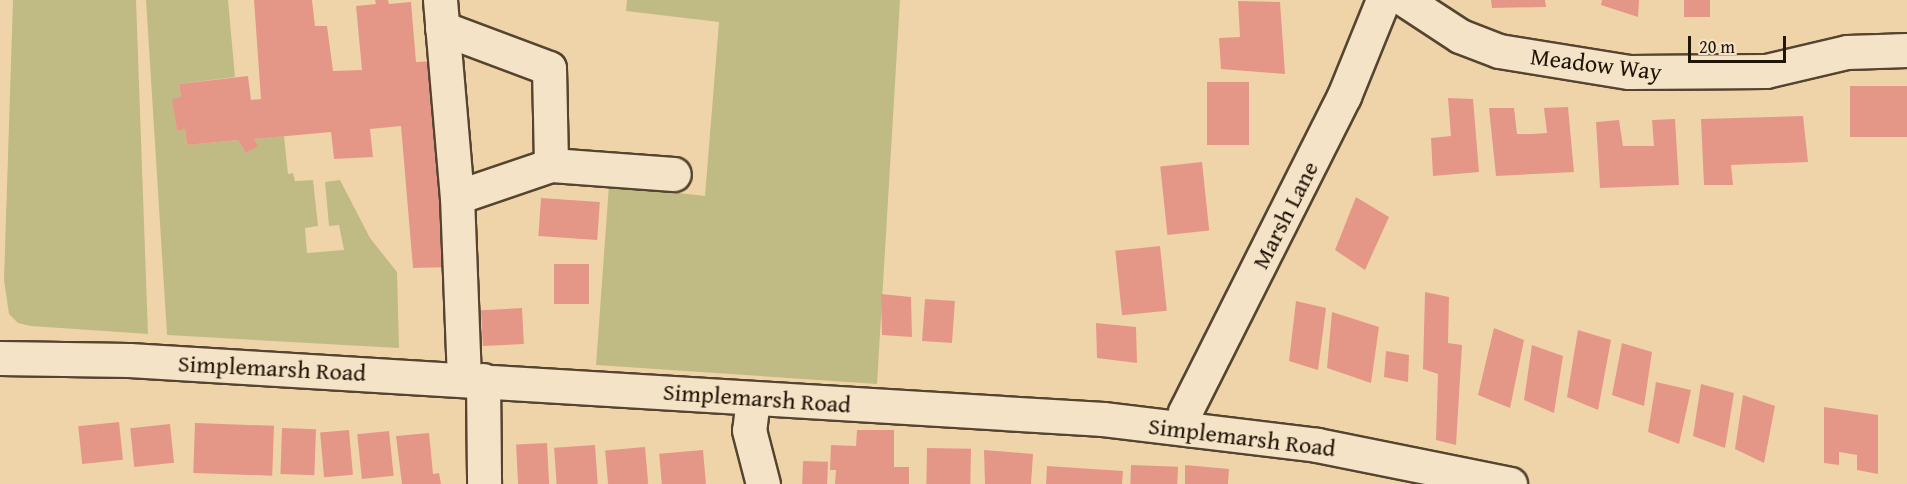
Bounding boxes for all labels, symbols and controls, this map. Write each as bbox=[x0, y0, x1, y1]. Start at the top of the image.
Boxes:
scale bar bbox=[1691, 24, 1788, 62]
text: 20 m bbox=[1699, 33, 1735, 60]
street label: Meadow Way bbox=[1529, 42, 1663, 86]
street label: Marsh Lane bbox=[1246, 156, 1324, 274]
street label: Simplemarsh Road bbox=[177, 349, 367, 387]
street label: Simplemarsh Road bbox=[662, 377, 852, 419]
street label: Simplemarsh Road bbox=[1147, 411, 1337, 463]

